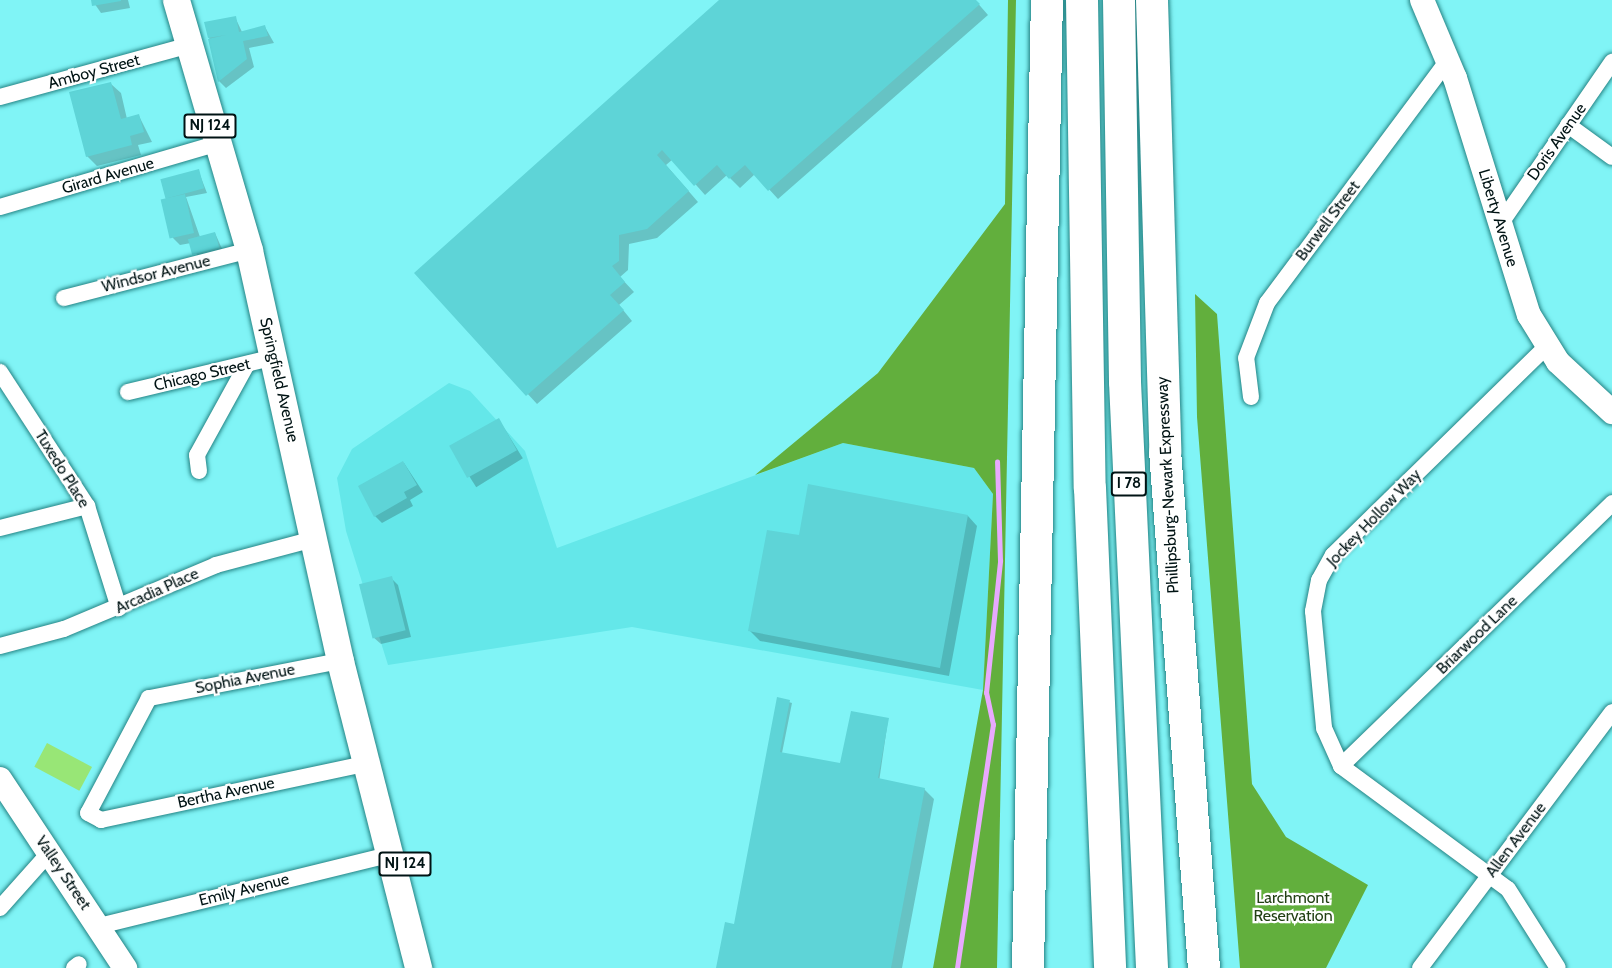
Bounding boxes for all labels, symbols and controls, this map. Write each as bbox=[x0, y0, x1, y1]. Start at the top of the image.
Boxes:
street label: Amboy Street bbox=[46, 51, 142, 93]
street label: Doris Avenue bbox=[1523, 100, 1591, 184]
road number: NJ 124 bbox=[183, 114, 237, 138]
street label: Girard Avenue bbox=[60, 154, 156, 198]
street label: Liberty Avenue bbox=[1474, 167, 1522, 269]
street label: Burwell Street bbox=[1292, 177, 1364, 265]
street label: Windsor Avenue bbox=[100, 251, 212, 297]
street label: Springfield Avenue bbox=[255, 316, 303, 444]
street label: Chicago Street bbox=[152, 355, 252, 395]
street label: Phillipsburg-Newark Expressway bbox=[1153, 376, 1183, 594]
street label: Tuxedo Place bbox=[30, 427, 94, 511]
street label: Jockey Hollow Way bbox=[1323, 465, 1425, 571]
road number: I 78 bbox=[1110, 472, 1148, 496]
street label: Arcadia Place bbox=[112, 564, 202, 618]
street label: Briarwood Lane bbox=[1433, 592, 1521, 678]
street label: Sophia Avenue bbox=[194, 660, 296, 698]
street label: Bertha Avenue bbox=[176, 773, 276, 813]
street label: Allen Avenue bbox=[1482, 799, 1550, 881]
street label: Valley Street bbox=[31, 832, 95, 914]
road number: NJ 124 bbox=[378, 852, 432, 876]
street label: Emily Avenue bbox=[197, 870, 291, 910]
park label: Larchmont Reservation bbox=[1253, 888, 1333, 926]

